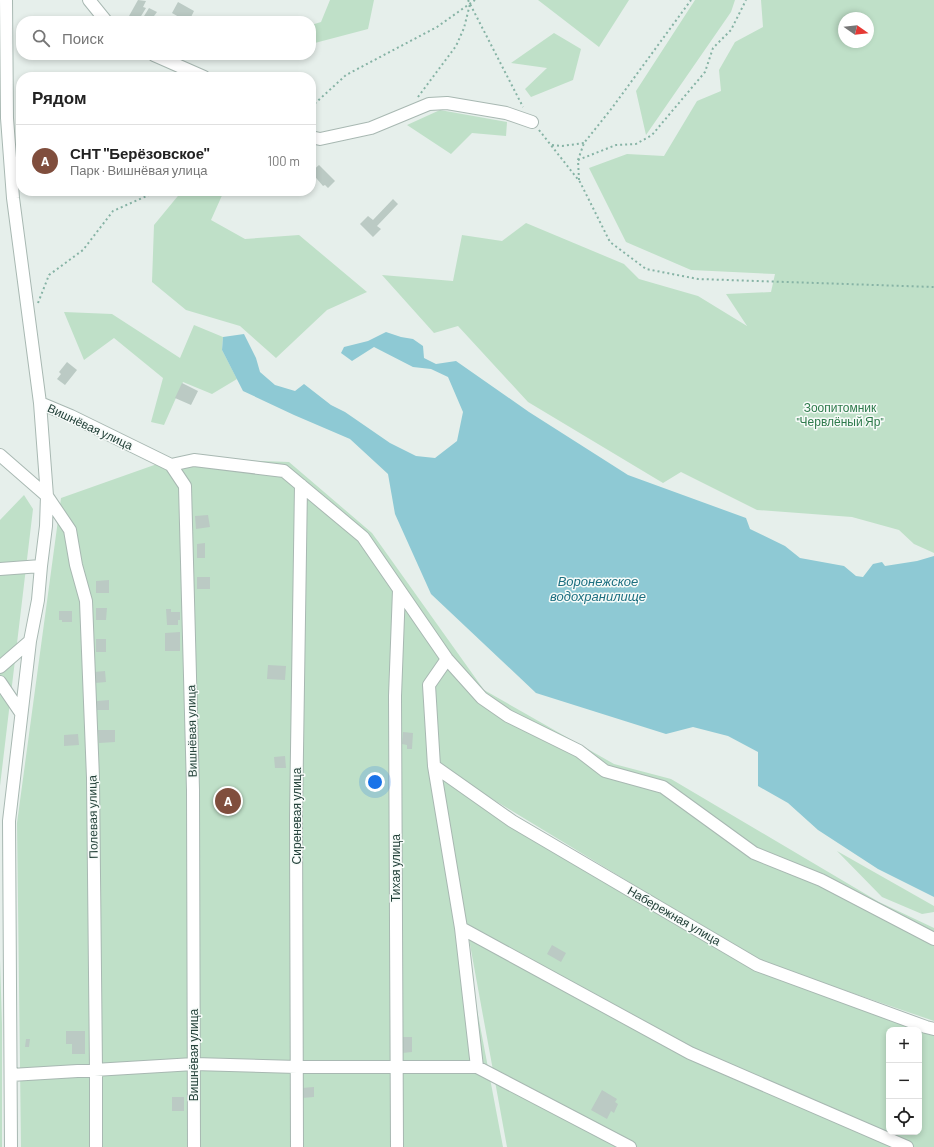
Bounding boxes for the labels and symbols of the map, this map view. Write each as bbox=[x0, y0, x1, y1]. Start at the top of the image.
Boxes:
north arrow bbox=[838, 12, 874, 48]
street label: Вишнёвая улица bbox=[45, 400, 136, 453]
park label: Зоопитомник "Червлёный Яр" bbox=[796, 400, 884, 429]
water label: Воронежское водохранилище bbox=[550, 573, 646, 604]
street label: Вишнёвая улица bbox=[183, 684, 200, 777]
street label: Сиреневая улица bbox=[289, 767, 304, 864]
your location bbox=[365, 772, 385, 792]
street label: Полевая улица bbox=[84, 775, 101, 859]
pin: A bbox=[215, 786, 241, 816]
street label: Тихая улица bbox=[388, 834, 403, 902]
street label: Набережная улица bbox=[625, 883, 724, 949]
street label: Вишнёвая улица bbox=[186, 1008, 201, 1101]

